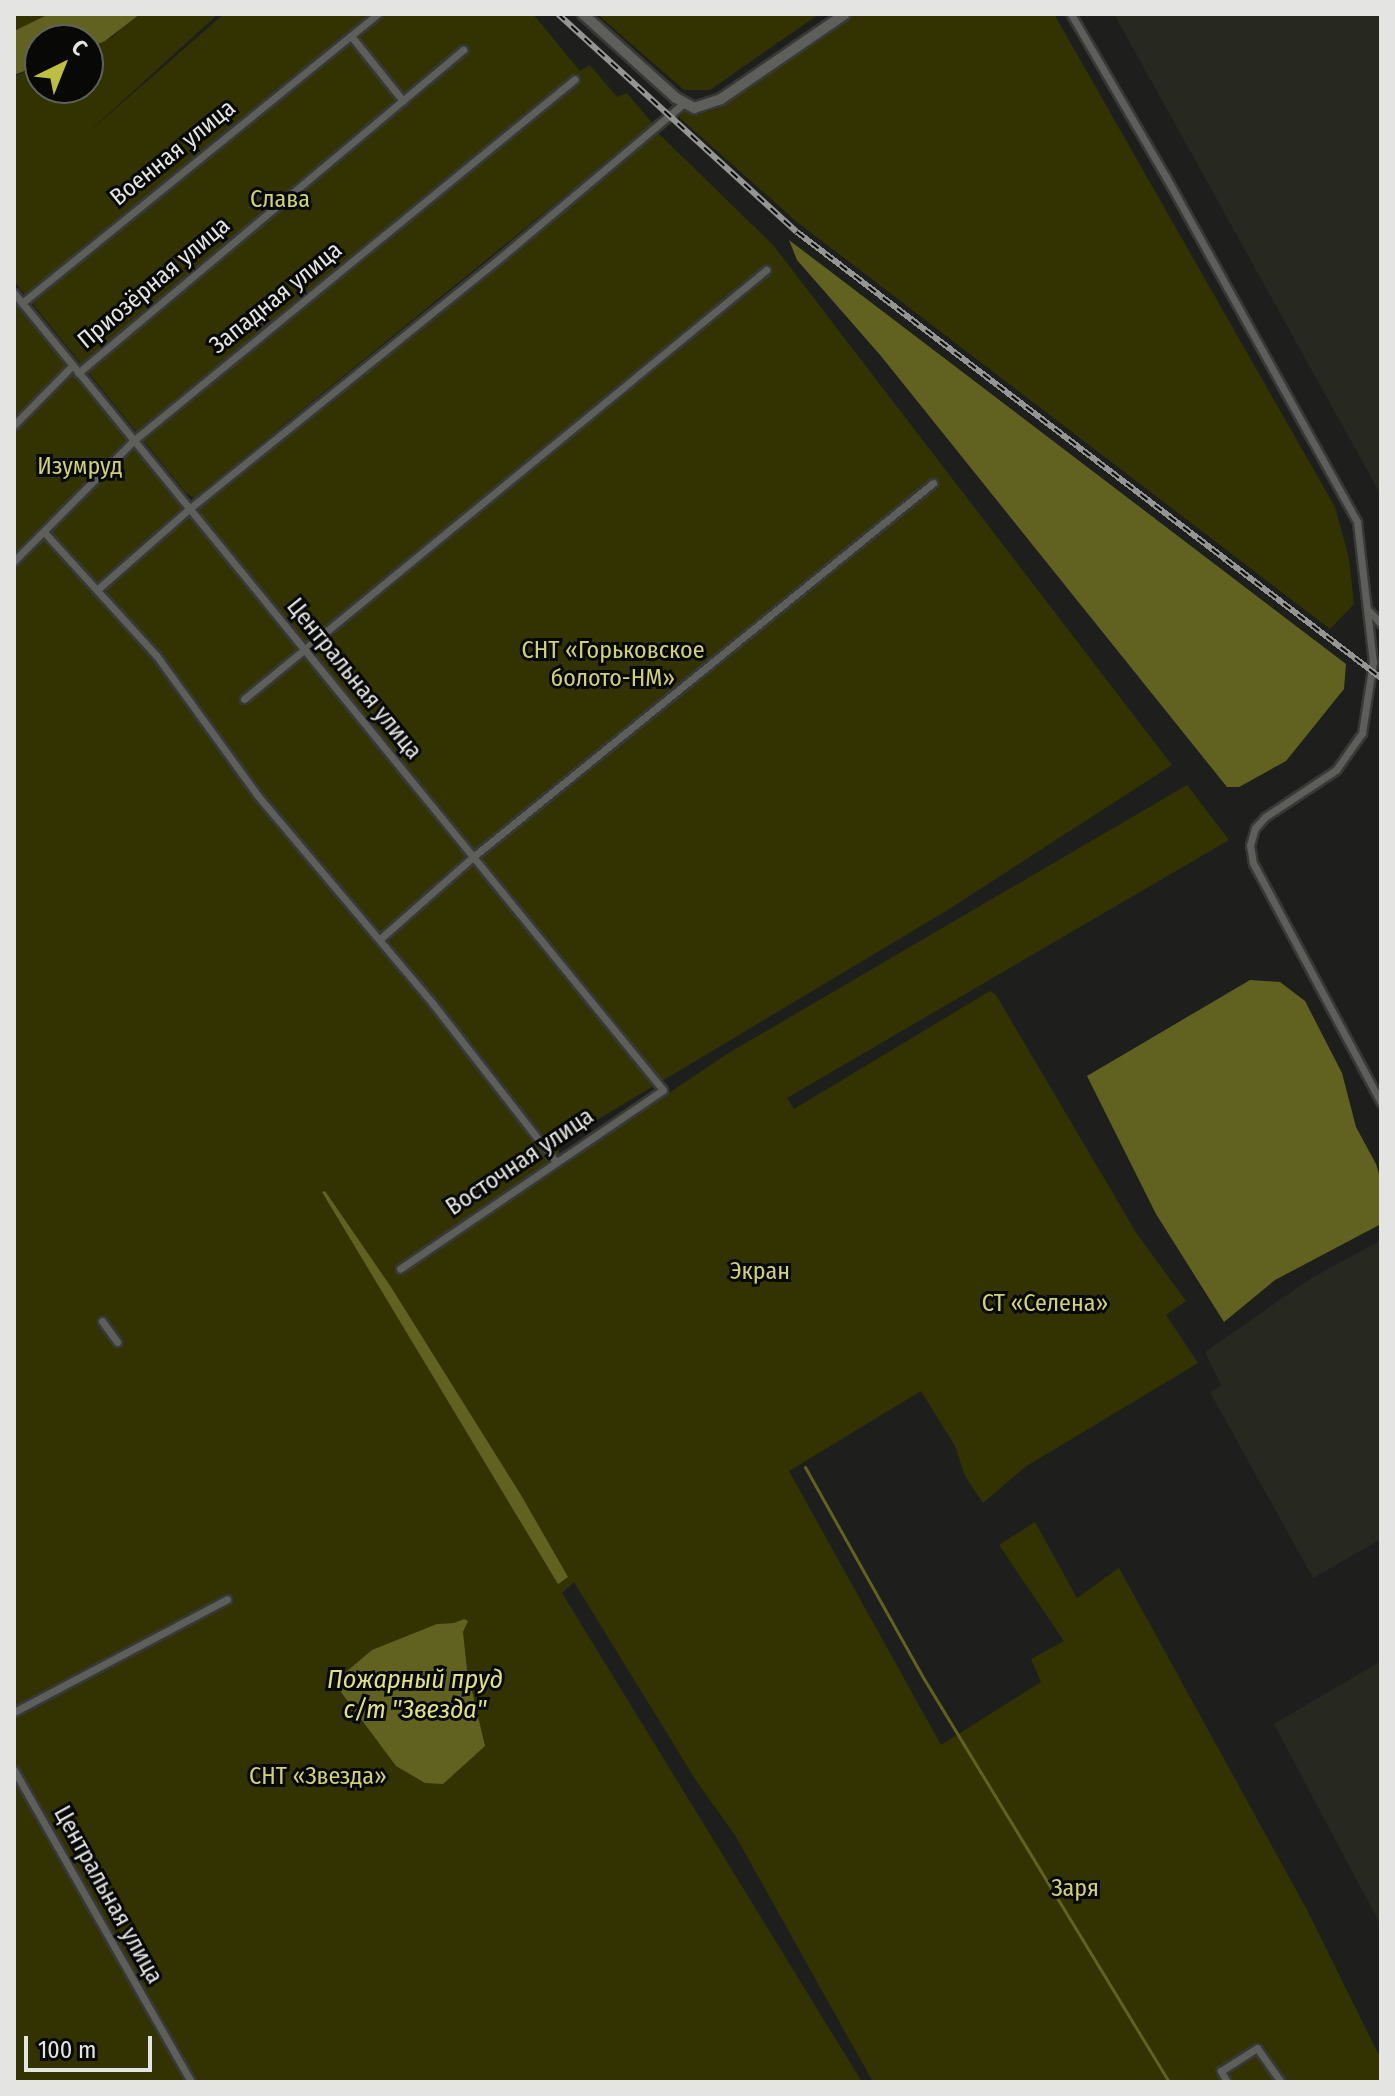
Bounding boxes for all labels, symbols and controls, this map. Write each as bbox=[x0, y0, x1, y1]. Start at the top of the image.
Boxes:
north arrow bbox=[24, 24, 104, 104]
text: С bbox=[66, 34, 93, 61]
street label: Военная улица bbox=[105, 94, 241, 212]
park label: Слава bbox=[250, 186, 310, 214]
street label: Приозёрная улица bbox=[72, 211, 236, 355]
street label: Западная улица bbox=[204, 236, 348, 360]
park label: Изумруд bbox=[37, 453, 123, 481]
street label: Центральная улица bbox=[280, 593, 428, 765]
park label: СНТ «Горьковское болото-НМ» bbox=[522, 637, 704, 693]
street label: Восточная улица bbox=[441, 1102, 599, 1222]
park label: Экран bbox=[730, 1258, 790, 1286]
park label: СТ «Селена» bbox=[982, 1290, 1108, 1318]
water label: Пожарный пруд с/т "Звезда" bbox=[327, 1664, 503, 1726]
park label: СНТ «Звезда» bbox=[249, 1763, 387, 1791]
street label: Центральная улица bbox=[47, 1801, 169, 1989]
park label: Заря bbox=[1051, 1875, 1099, 1903]
scale bar bbox=[28, 2020, 156, 2070]
text: 100 m bbox=[38, 2036, 96, 2064]

